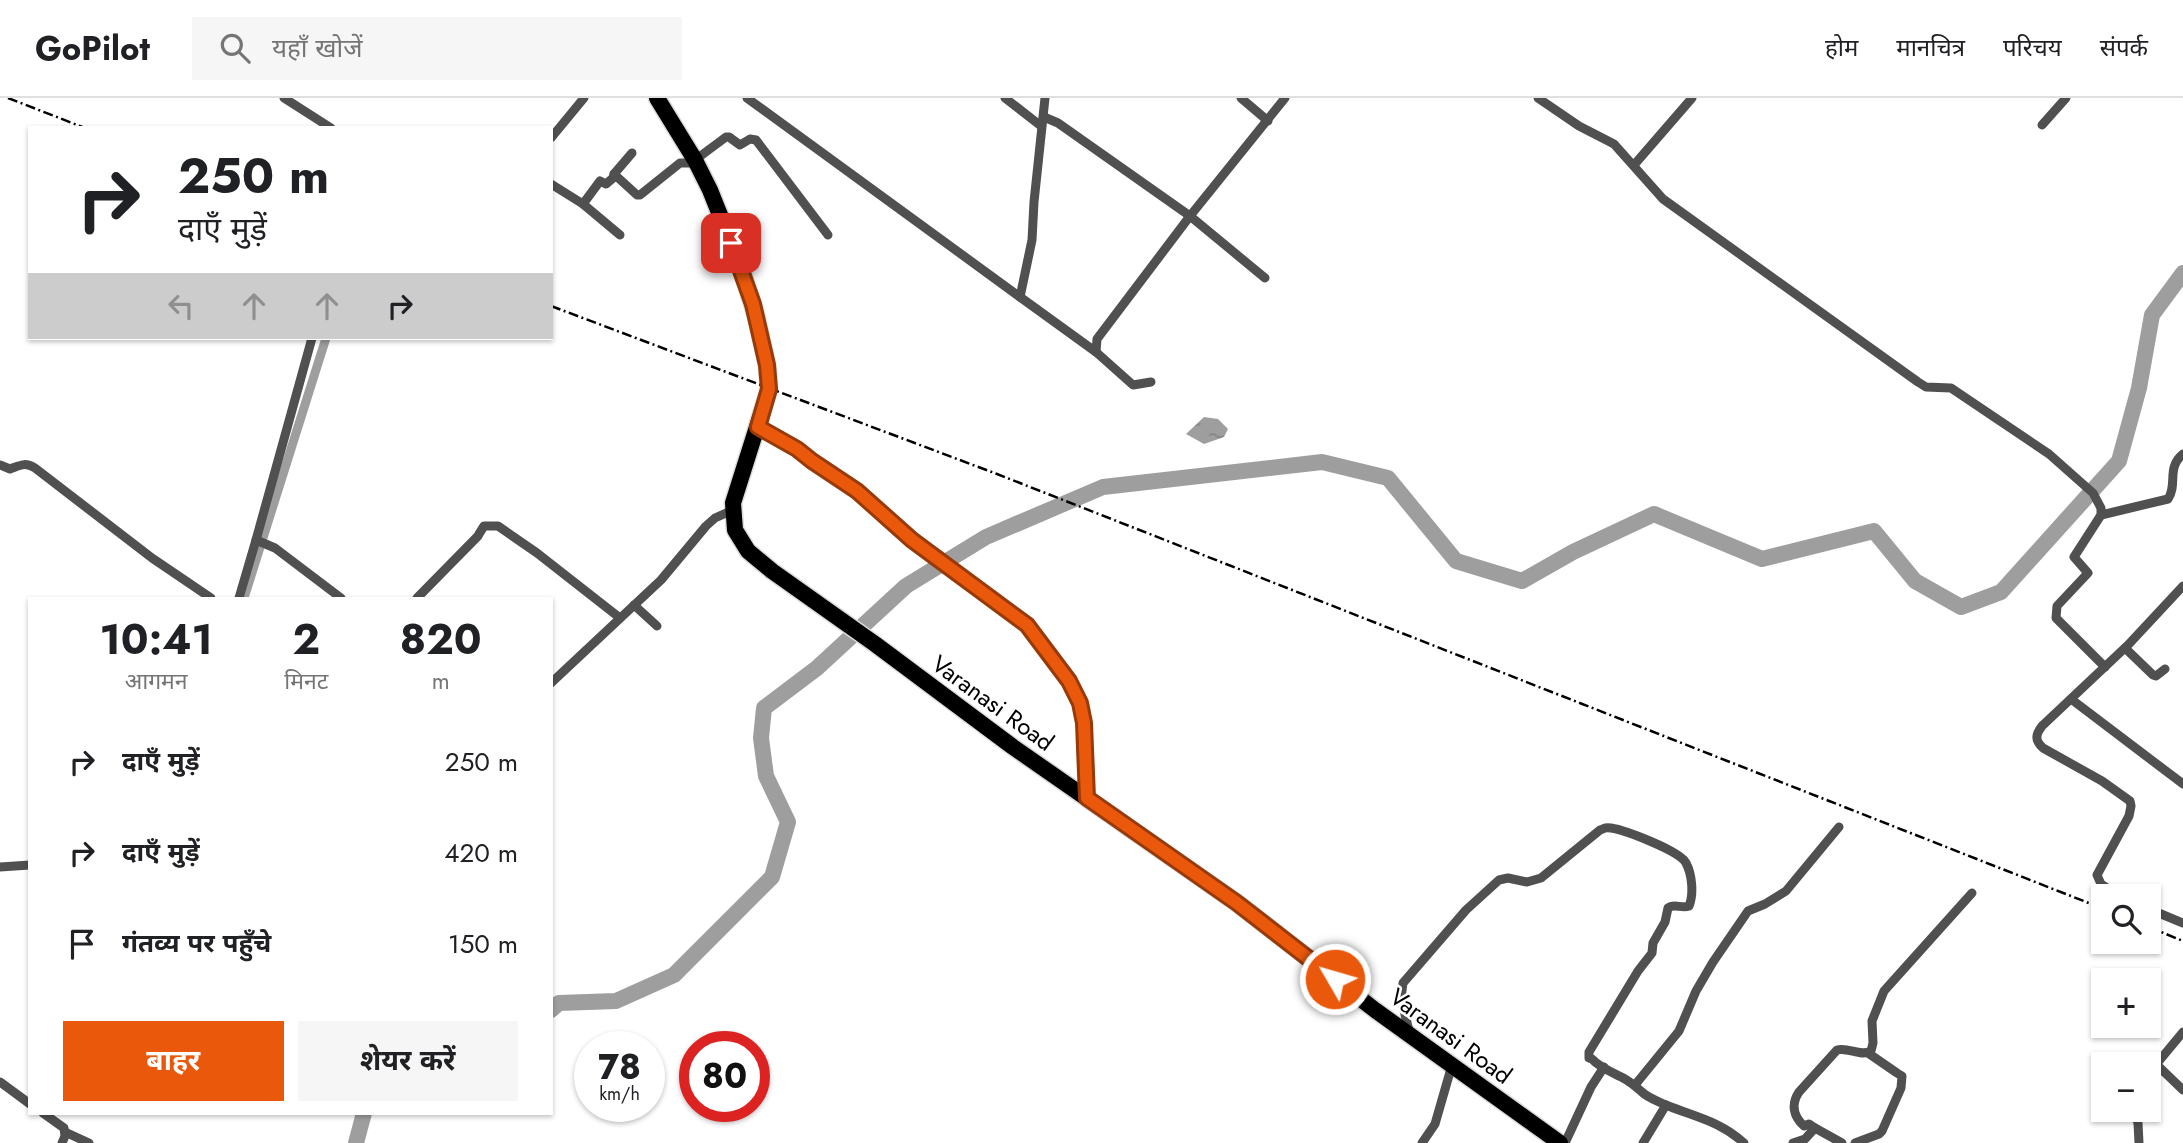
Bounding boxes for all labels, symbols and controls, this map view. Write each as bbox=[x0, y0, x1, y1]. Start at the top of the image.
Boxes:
search box bbox=[192, 17, 682, 80]
text: GoPilot bbox=[35, 25, 150, 72]
icon: search bbox=[216, 29, 254, 67]
text: यहाँ खोजें bbox=[272, 29, 363, 67]
text: होम bbox=[1825, 30, 1858, 65]
text: मानचित्र bbox=[1896, 30, 1965, 65]
text: परिचय bbox=[2003, 30, 2062, 65]
text: संपर्क bbox=[2100, 30, 2148, 65]
text: 250 m bbox=[178, 141, 329, 211]
icon: right bbox=[63, 154, 154, 245]
text: दाएँ मुड़ें bbox=[178, 206, 267, 252]
pin bbox=[701, 213, 761, 273]
icon: arrive bbox=[712, 224, 750, 262]
icon: left bbox=[162, 287, 200, 325]
icon: ahead bbox=[235, 287, 273, 325]
icon: ahead bbox=[308, 287, 346, 325]
icon: right bbox=[381, 287, 419, 325]
text: 10:41 bbox=[99, 609, 213, 670]
text: 2 bbox=[293, 609, 320, 670]
text: 820 bbox=[400, 609, 482, 670]
street label: Varanasi Road bbox=[925, 647, 1061, 759]
text: आगमन bbox=[125, 664, 188, 698]
text: मिनट bbox=[284, 664, 328, 698]
text: m bbox=[432, 664, 450, 698]
text: दाएँ मुड़ें bbox=[122, 742, 200, 780]
icon: right bbox=[63, 743, 101, 781]
text: 250 m bbox=[445, 743, 518, 781]
text: दाएँ मुड़ें bbox=[122, 833, 200, 871]
icon: right bbox=[63, 834, 101, 872]
text: 420 m bbox=[444, 834, 518, 872]
map controls bbox=[2091, 884, 2161, 1122]
button: search bbox=[2091, 884, 2161, 954]
text: गंतव्य पर पहुँचे bbox=[122, 924, 271, 962]
icon: arrive bbox=[63, 925, 101, 963]
text: 150 m bbox=[448, 925, 518, 963]
position arrow bbox=[1298, 942, 1372, 1016]
button: + bbox=[2091, 968, 2161, 1038]
street label: Varanasi Road bbox=[1383, 980, 1519, 1092]
button: बाहर bbox=[63, 1021, 284, 1101]
button: शेयर करें bbox=[298, 1021, 518, 1101]
speed limit sign: 80 bbox=[679, 1031, 770, 1122]
text: 78 bbox=[598, 1042, 641, 1092]
button: − bbox=[2091, 1052, 2161, 1122]
text: km/h bbox=[599, 1081, 640, 1107]

